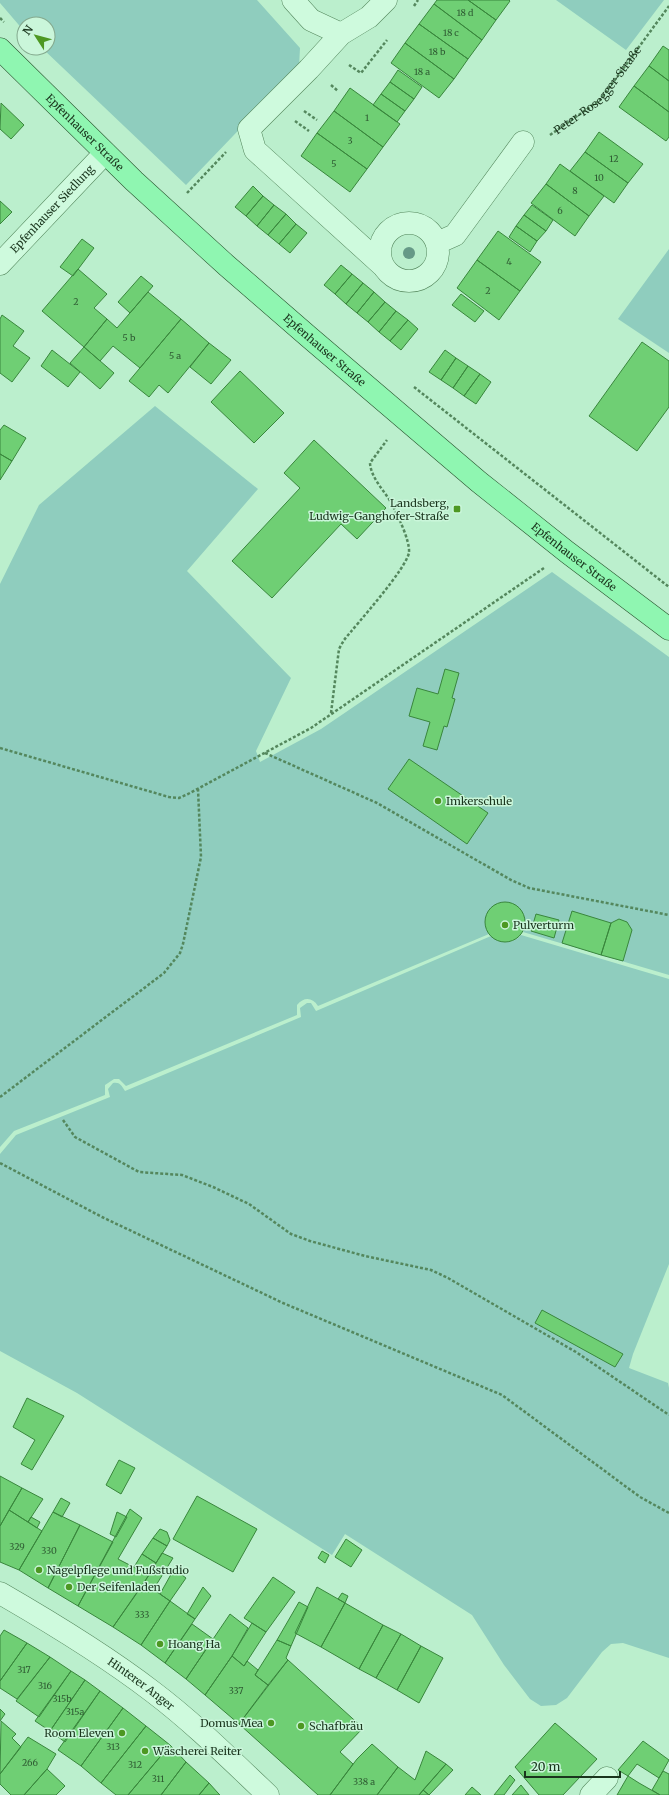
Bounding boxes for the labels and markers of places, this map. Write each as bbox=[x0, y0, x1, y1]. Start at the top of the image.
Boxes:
place label: Landsberg, Ludwig-Ganghofer-Straße bbox=[309, 496, 449, 523]
marker: Landsberg, Ludwig-Ganghofer-Straße bbox=[452, 504, 462, 514]
place label: Imkerschule bbox=[446, 794, 512, 808]
marker: Imkerschule bbox=[433, 796, 443, 806]
place label: Pulverturm bbox=[513, 918, 574, 932]
marker: Pulverturm bbox=[500, 920, 510, 930]
place label: Nagelpflege und Fußstudio bbox=[47, 1563, 189, 1577]
marker: Nagelpflege und Fußstudio bbox=[34, 1565, 44, 1575]
place label: Der Seifenladen bbox=[77, 1580, 162, 1594]
marker: Der Seifenladen bbox=[64, 1582, 74, 1592]
place label: Hoang Ha bbox=[168, 1637, 220, 1651]
marker: Hoang Ha bbox=[155, 1639, 165, 1649]
place label: Domus Mea bbox=[200, 1716, 263, 1730]
marker: Domus Mea bbox=[266, 1718, 276, 1728]
place label: Schafbräu bbox=[309, 1719, 363, 1733]
marker: Schafbräu bbox=[296, 1721, 306, 1731]
place label: Room Eleven bbox=[44, 1726, 115, 1740]
marker: Room Eleven bbox=[117, 1728, 127, 1738]
place label: Wäscherei Reiter bbox=[152, 1744, 242, 1758]
marker: Wäscherei Reiter bbox=[140, 1746, 150, 1756]

